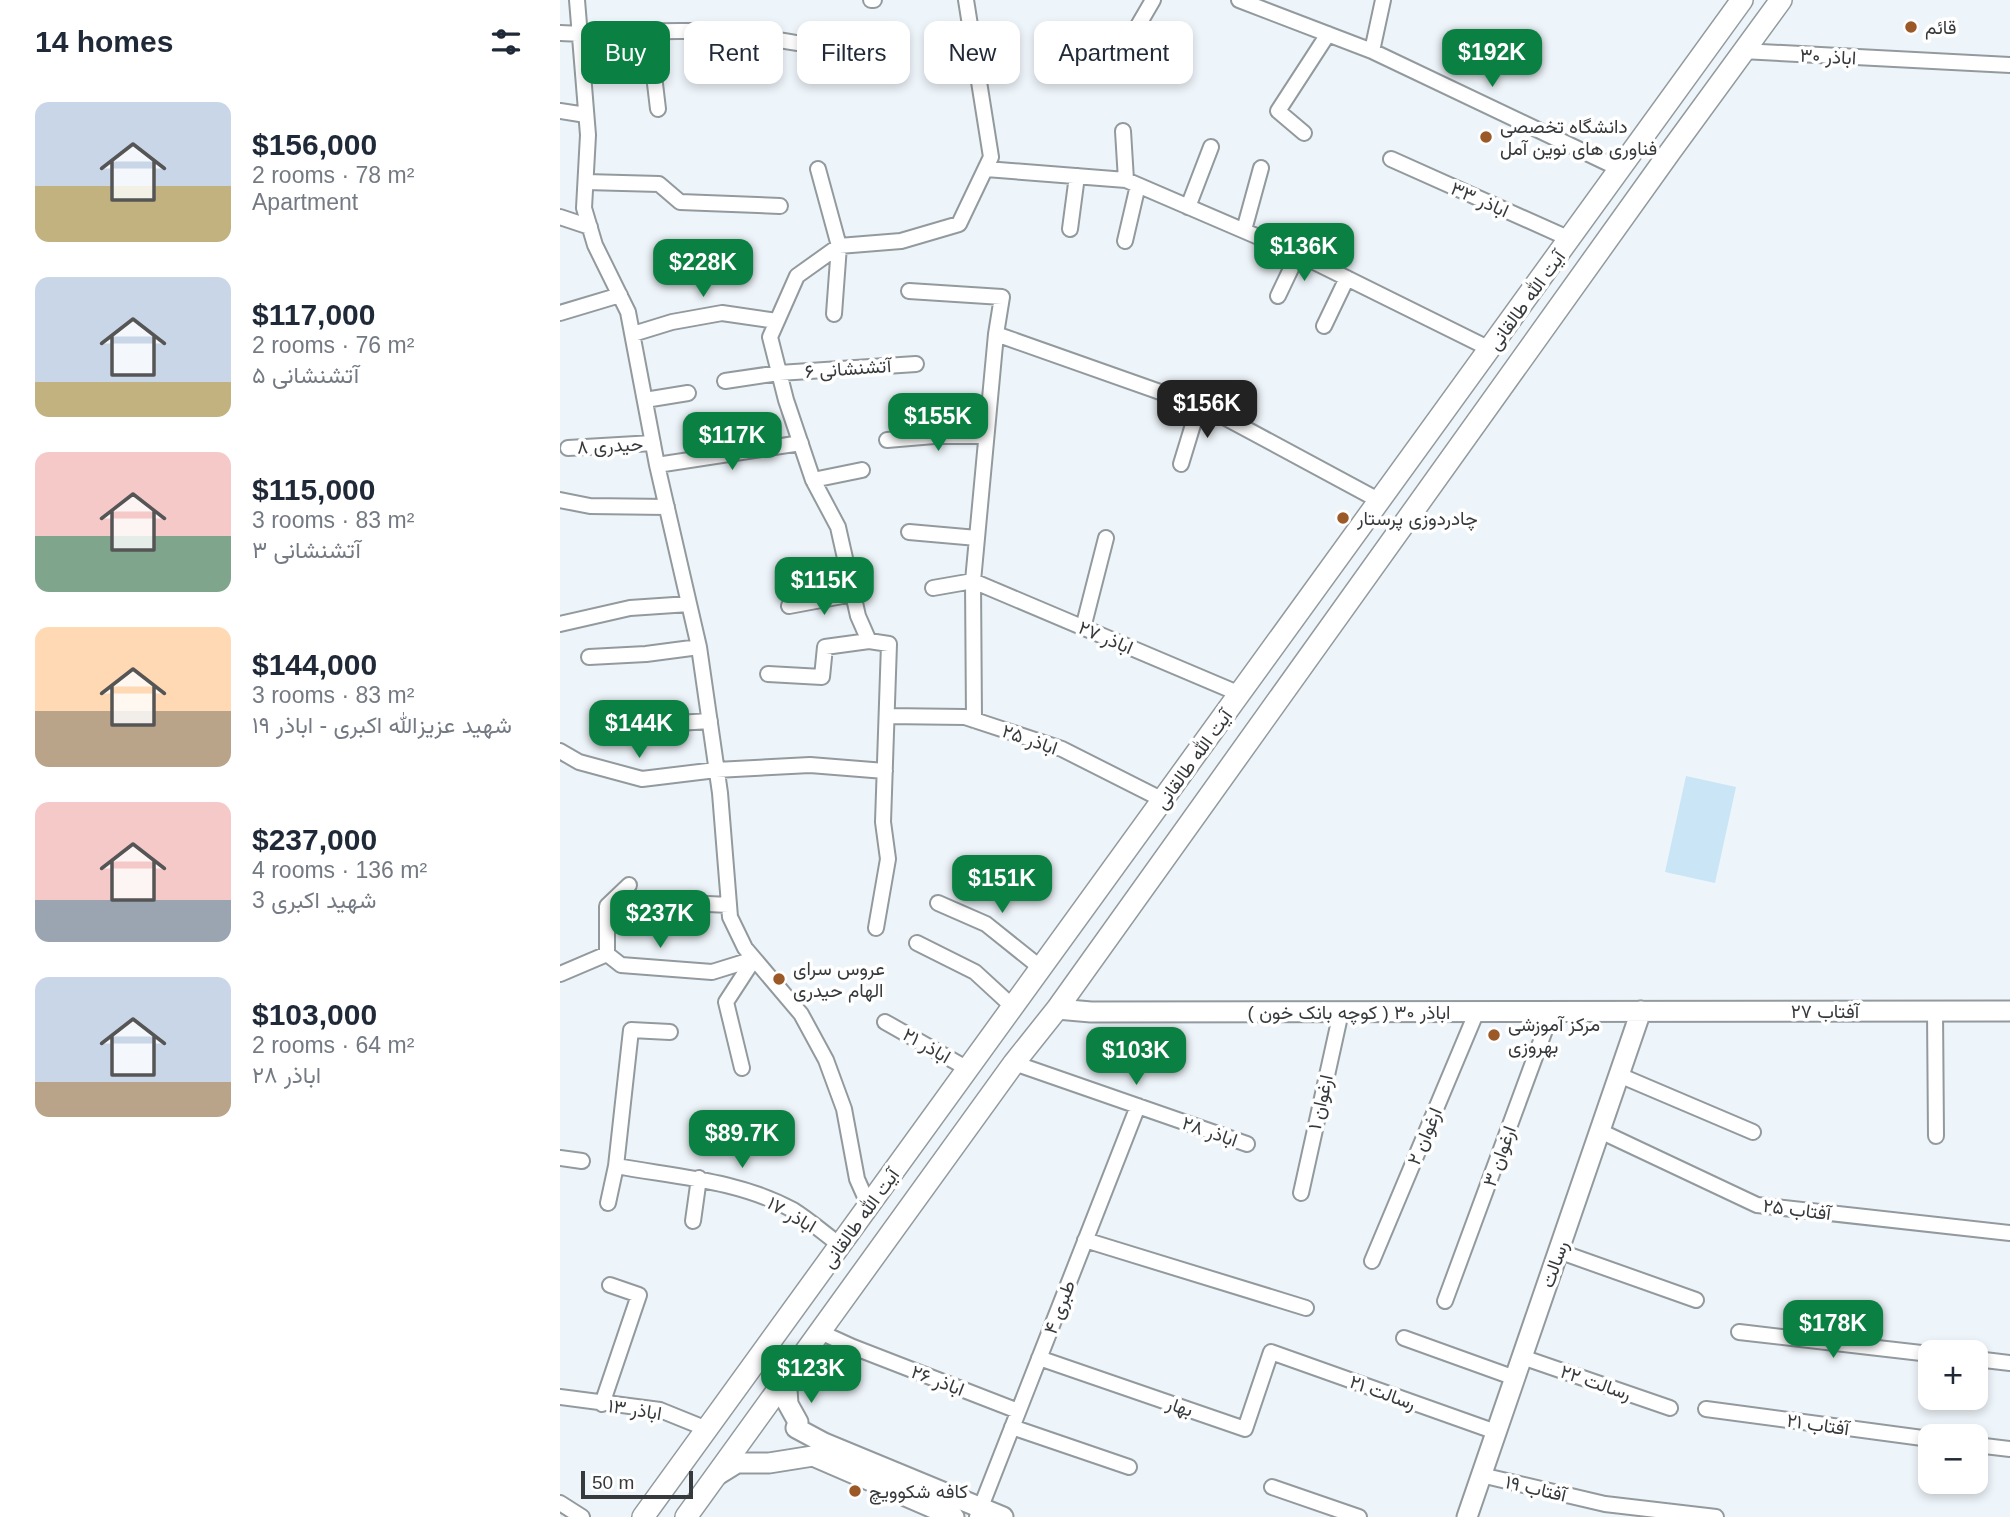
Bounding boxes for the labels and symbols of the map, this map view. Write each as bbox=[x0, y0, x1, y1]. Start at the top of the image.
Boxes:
place label: قائم bbox=[1925, 17, 1957, 40]
marker: قائم bbox=[1903, 19, 1919, 35]
pin: $192K bbox=[1443, 29, 1541, 89]
street label: اباذر ۳۰ bbox=[1799, 45, 1857, 69]
place label: دانشگاه تخصصی فناوری های نوین آمل bbox=[1500, 116, 1657, 160]
marker: دانشگاه تخصصی فناوری های نوین آمل bbox=[1478, 129, 1494, 145]
street label: اباذر ۳۳ bbox=[1447, 177, 1512, 222]
pin: $136K bbox=[1255, 224, 1353, 283]
pin: $228K bbox=[654, 240, 752, 299]
street label: آیت الله طالقانی bbox=[1483, 245, 1571, 355]
street label: آتشنشانی ۶ bbox=[804, 355, 894, 383]
pin: $156K bbox=[1158, 380, 1256, 440]
pin: $155K bbox=[889, 393, 987, 453]
pin: $117K bbox=[683, 412, 781, 472]
street label: حیدری ۸ bbox=[576, 433, 644, 459]
place label: چادردوزی پرستار bbox=[1356, 508, 1478, 532]
marker: چادردوزی پرستار bbox=[1335, 510, 1351, 526]
pin: $115K bbox=[775, 558, 873, 617]
street label: اباذر ۲۷ bbox=[1075, 617, 1136, 659]
pin: $144K bbox=[590, 700, 688, 760]
street label: آیت الله طالقانی bbox=[1150, 704, 1238, 814]
street label: اباذر ۲۵ bbox=[999, 720, 1060, 760]
pin: $151K bbox=[953, 856, 1051, 915]
pin: $237K bbox=[611, 890, 709, 950]
place label: عروس سرای الهام حیدری bbox=[793, 958, 885, 1003]
marker: عروس سرای الهام حیدری bbox=[771, 971, 787, 987]
street label: آفتاب ۲۷ bbox=[1791, 1001, 1861, 1023]
street label: اباذر ۳۰ ( کوچه بانک خون ) bbox=[1248, 1002, 1450, 1026]
place label: مرکز آموزشی بهروزی bbox=[1508, 1014, 1600, 1058]
street label: اباذر ۲۱ bbox=[899, 1024, 954, 1068]
marker: مرکز آموزشی بهروزی bbox=[1486, 1027, 1502, 1043]
pin: $103K bbox=[1087, 1028, 1185, 1087]
street label: ارغوان ۱ bbox=[1304, 1073, 1338, 1132]
street label: ارغوان ۲ bbox=[1403, 1104, 1447, 1168]
pin: $89.7K bbox=[685, 1110, 799, 1170]
street label: اباذر ۲۸ bbox=[1179, 1112, 1240, 1152]
street label: ارغوان ۳ bbox=[1479, 1123, 1521, 1190]
street label: آیت الله طالقانی bbox=[817, 1163, 905, 1273]
street label: اباذر ۱۷ bbox=[763, 1192, 820, 1238]
street label: آفتاب ۲۵ bbox=[1762, 1195, 1834, 1225]
street label: رسالت bbox=[1537, 1238, 1573, 1291]
street label: طبری ۴ bbox=[1040, 1277, 1080, 1337]
pin: $178K bbox=[1784, 1300, 1882, 1360]
pin: $123K bbox=[762, 1346, 860, 1405]
street label: اباذر ۲۶ bbox=[908, 1361, 967, 1401]
street label: رسالت ۲۲ bbox=[1557, 1361, 1634, 1405]
street label: رسالت ۲۱ bbox=[1347, 1371, 1419, 1415]
street label: بهار bbox=[1163, 1392, 1196, 1422]
street label: اباذر ۱۳ bbox=[607, 1395, 663, 1425]
street label: آفتاب ۲۱ bbox=[1785, 1410, 1852, 1440]
scale bar bbox=[581, 1468, 693, 1500]
street label: آفتاب ۱۹ bbox=[1503, 1471, 1570, 1507]
place label: کافه شکوویچ bbox=[869, 1481, 968, 1505]
marker: کافه شکوویچ bbox=[847, 1483, 863, 1499]

